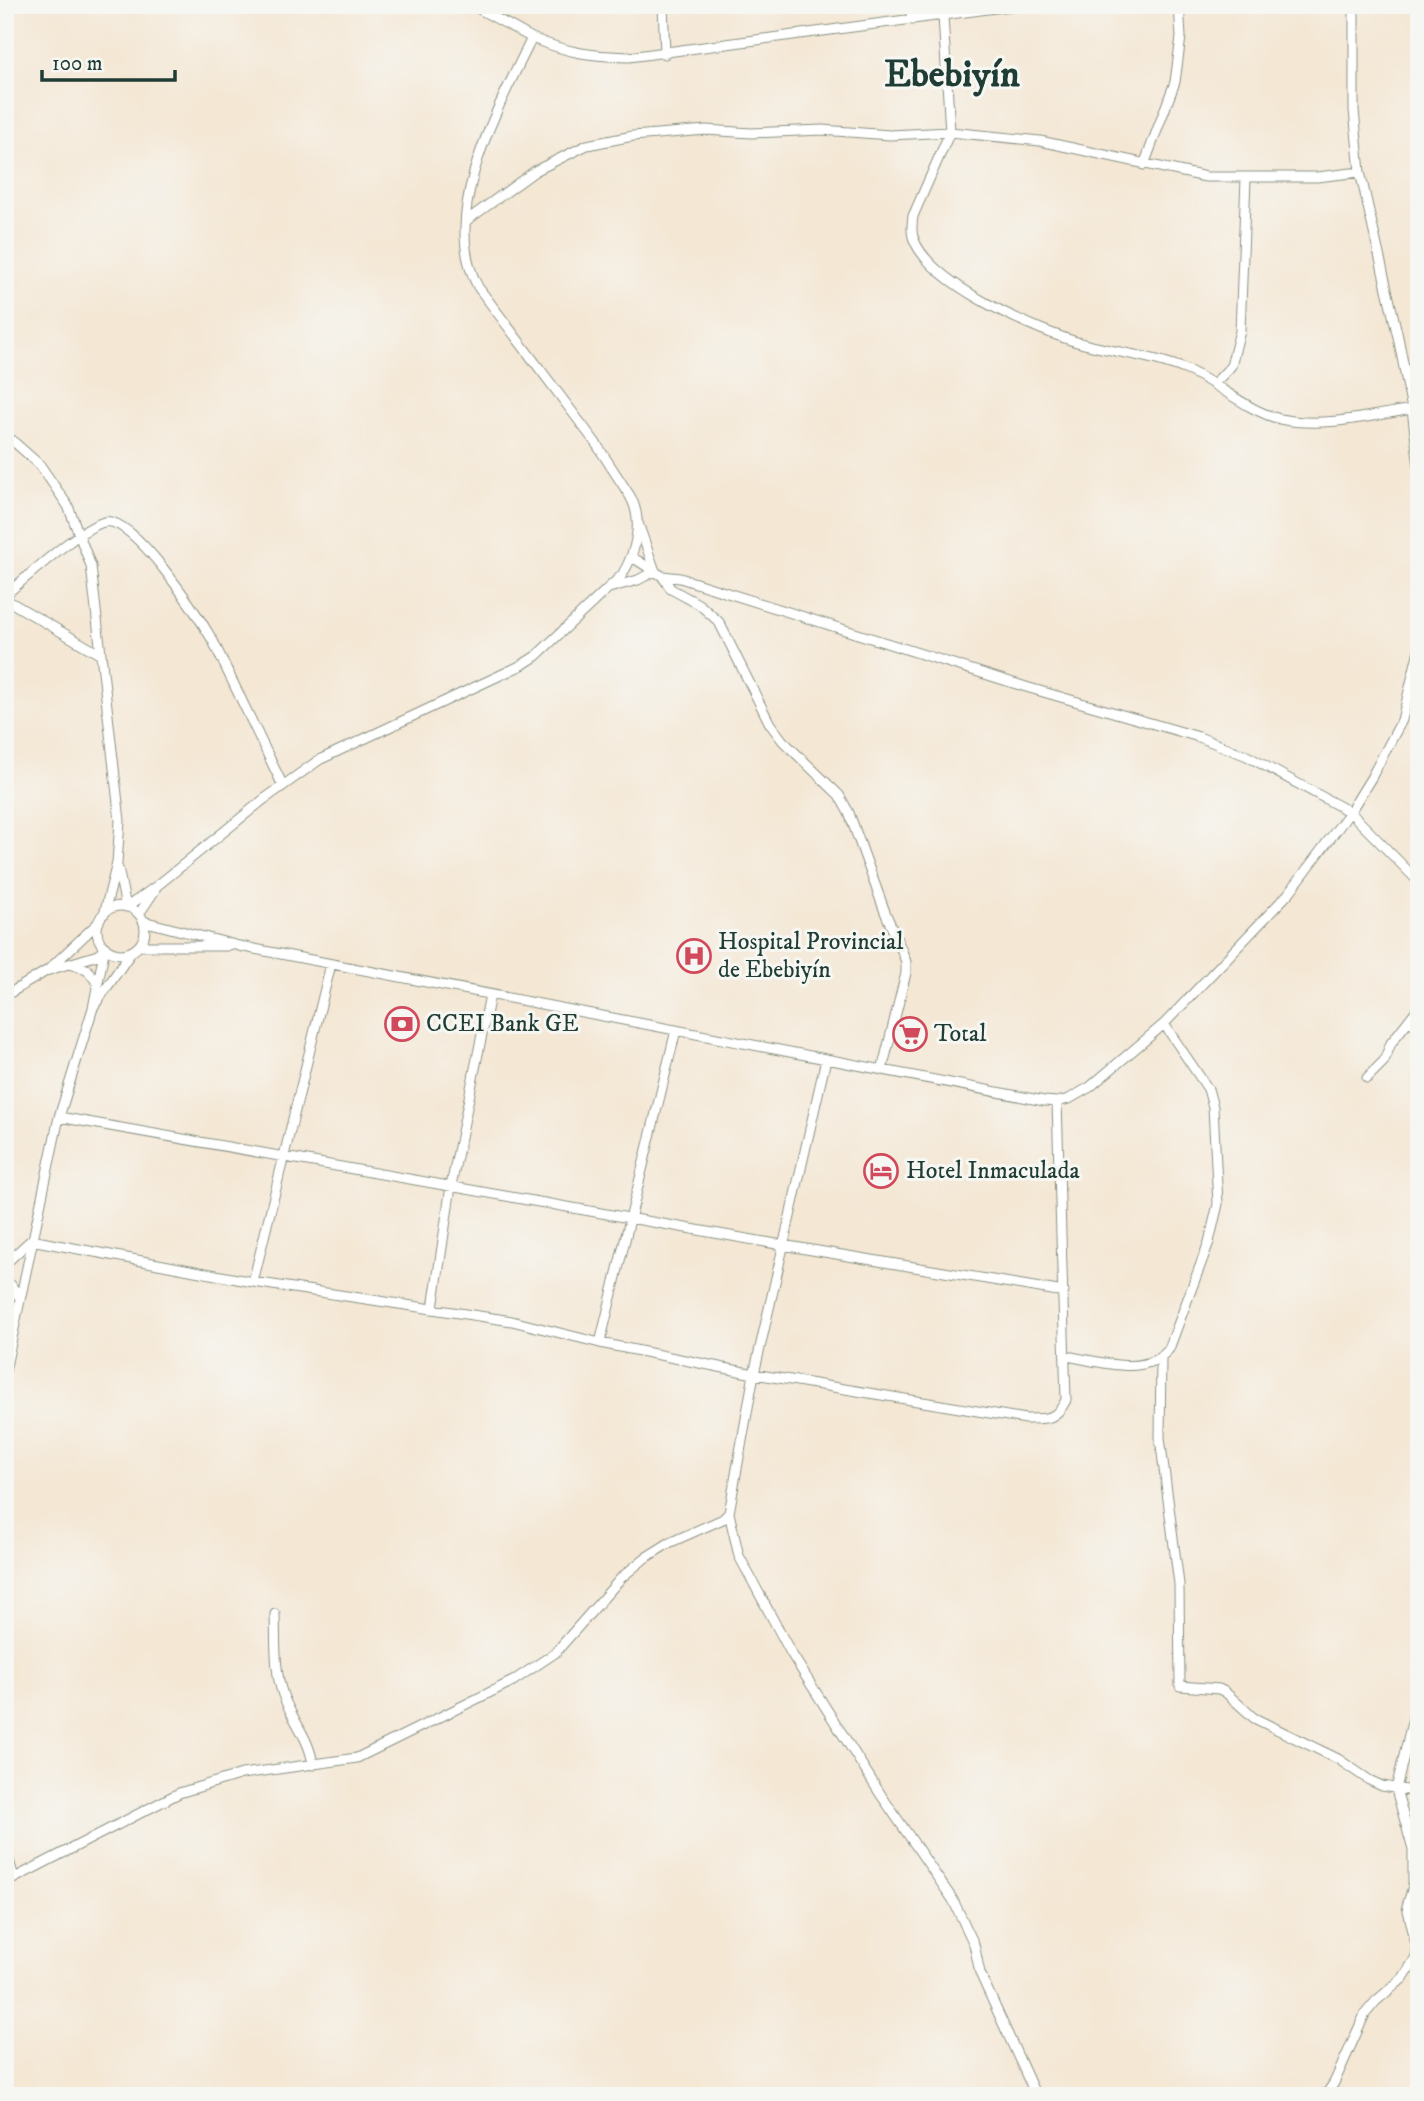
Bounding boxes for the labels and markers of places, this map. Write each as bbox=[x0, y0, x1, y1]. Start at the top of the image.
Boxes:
place label: Hospital Provincial de Ebebiyín bbox=[718, 927, 904, 985]
hospital icon: Hospital Provincial de Ebebiyín bbox=[675, 937, 713, 975]
bank icon: CCEI Bank GE bbox=[383, 1005, 421, 1043]
place label: CCEI Bank GE bbox=[426, 1009, 579, 1039]
supermarket icon: Total bbox=[891, 1015, 929, 1053]
place label: Total bbox=[934, 1019, 987, 1049]
hotel icon: Hotel Inmaculada bbox=[862, 1152, 900, 1190]
place label: Hotel Inmaculada bbox=[906, 1156, 1080, 1186]

